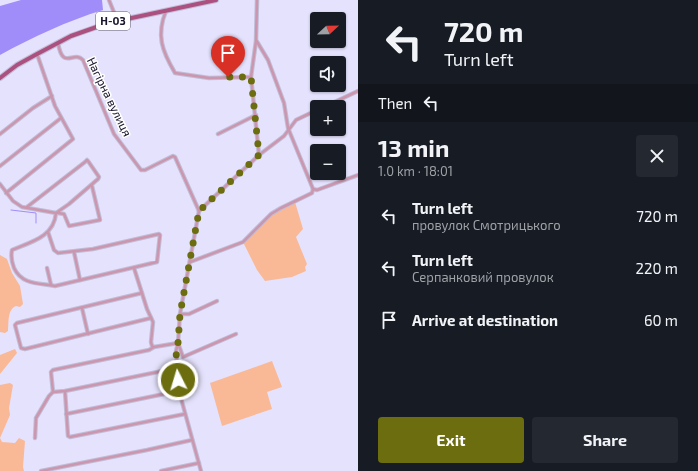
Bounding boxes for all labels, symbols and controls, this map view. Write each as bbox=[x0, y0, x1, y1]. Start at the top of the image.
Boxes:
road number: Н-03 bbox=[96, 12, 130, 30]
north arrow bbox=[310, 12, 346, 48]
map controls bbox=[310, 12, 346, 180]
text: 720 m bbox=[444, 14, 523, 48]
icon: left bbox=[378, 16, 430, 68]
pin bbox=[211, 36, 245, 77]
icon: arrive bbox=[217, 42, 239, 64]
text: Turn left bbox=[444, 48, 514, 70]
street label: Нагірна вулиця bbox=[84, 55, 135, 139]
button: sound bbox=[310, 56, 346, 92]
icon: left bbox=[420, 92, 442, 114]
text: Then bbox=[378, 94, 412, 112]
button: + bbox=[310, 100, 346, 136]
text: 13 min bbox=[378, 133, 449, 162]
button: close bbox=[636, 135, 678, 177]
button: − bbox=[310, 144, 346, 180]
text: 1.0 km · 18:01 bbox=[378, 163, 453, 179]
text: Turn left bbox=[412, 199, 473, 217]
icon: left bbox=[378, 205, 400, 227]
text: 720 m bbox=[636, 207, 678, 225]
text: провулок Смотрицького bbox=[412, 217, 561, 233]
text: Turn left bbox=[412, 251, 473, 269]
icon: left bbox=[378, 257, 400, 279]
text: 220 m bbox=[636, 259, 678, 277]
text: Серпанковий провулок bbox=[412, 269, 554, 285]
icon: arrive bbox=[378, 309, 400, 331]
text: Arrive at destination bbox=[412, 311, 558, 329]
text: 60 m bbox=[644, 311, 678, 329]
position arrow bbox=[157, 359, 199, 401]
button: Exit bbox=[378, 417, 524, 463]
button: Share bbox=[532, 417, 678, 463]

